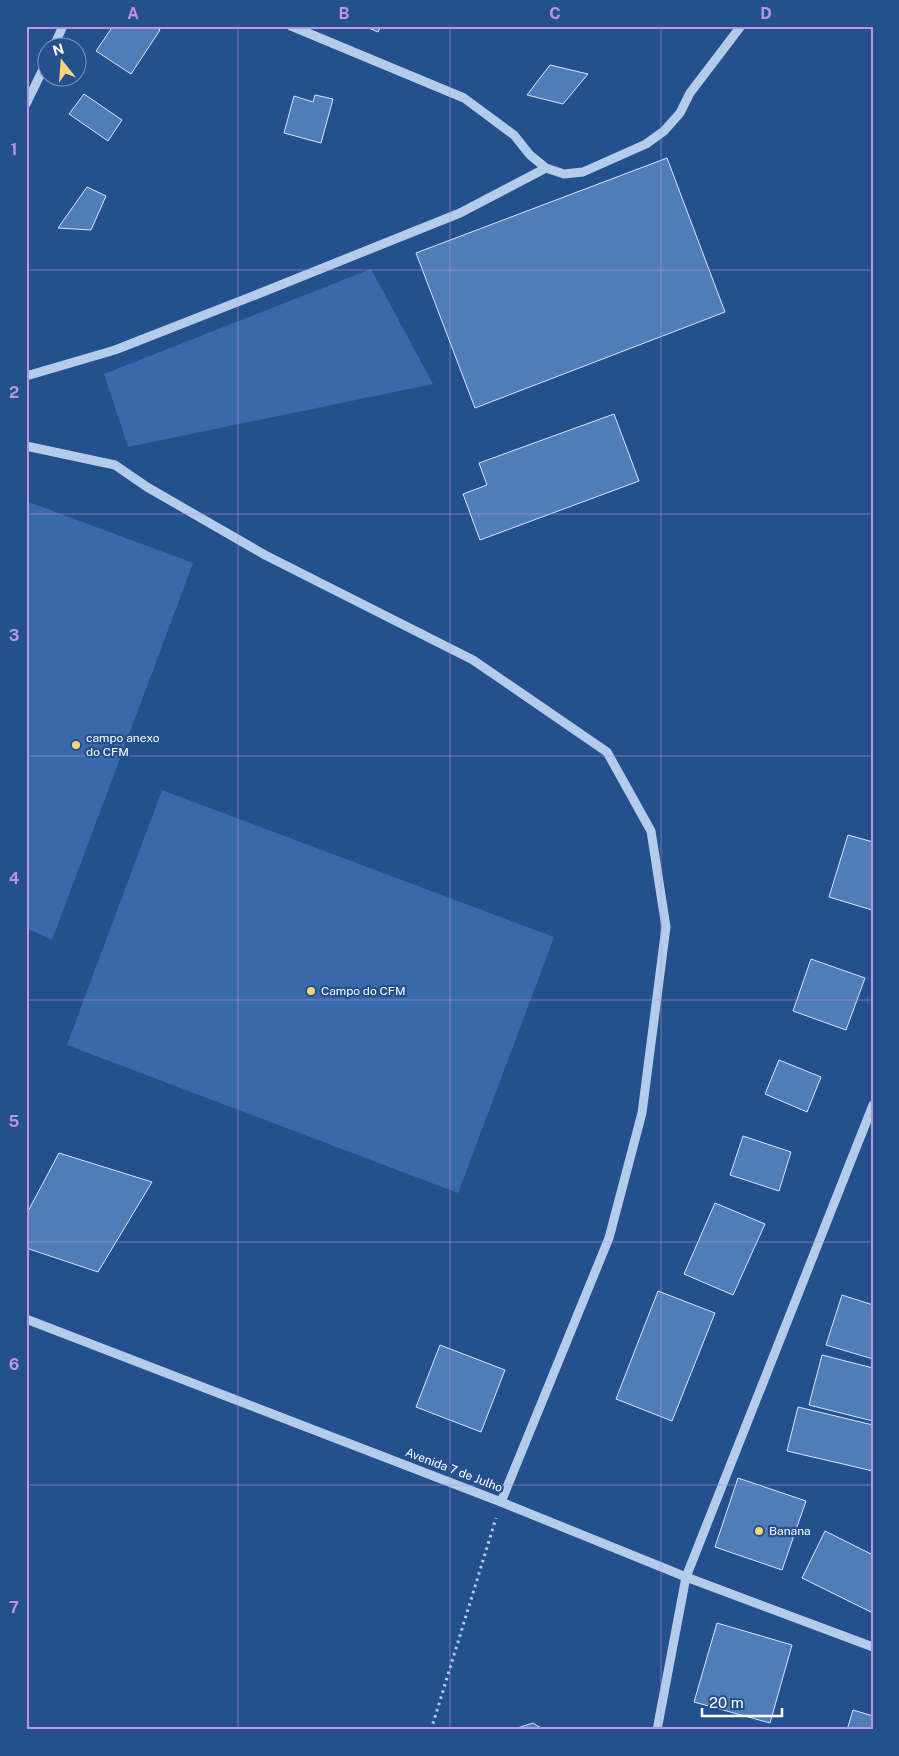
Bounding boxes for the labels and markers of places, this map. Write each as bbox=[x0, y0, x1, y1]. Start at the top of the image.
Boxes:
place label: campo anexo do CFM bbox=[86, 731, 160, 759]
marker: campo anexo do CFM bbox=[70, 739, 82, 751]
place label: Campo do CFM bbox=[321, 984, 406, 998]
marker: Campo do CFM bbox=[305, 985, 317, 997]
place label: Banana bbox=[769, 1524, 811, 1538]
marker: Banana bbox=[753, 1525, 765, 1537]

